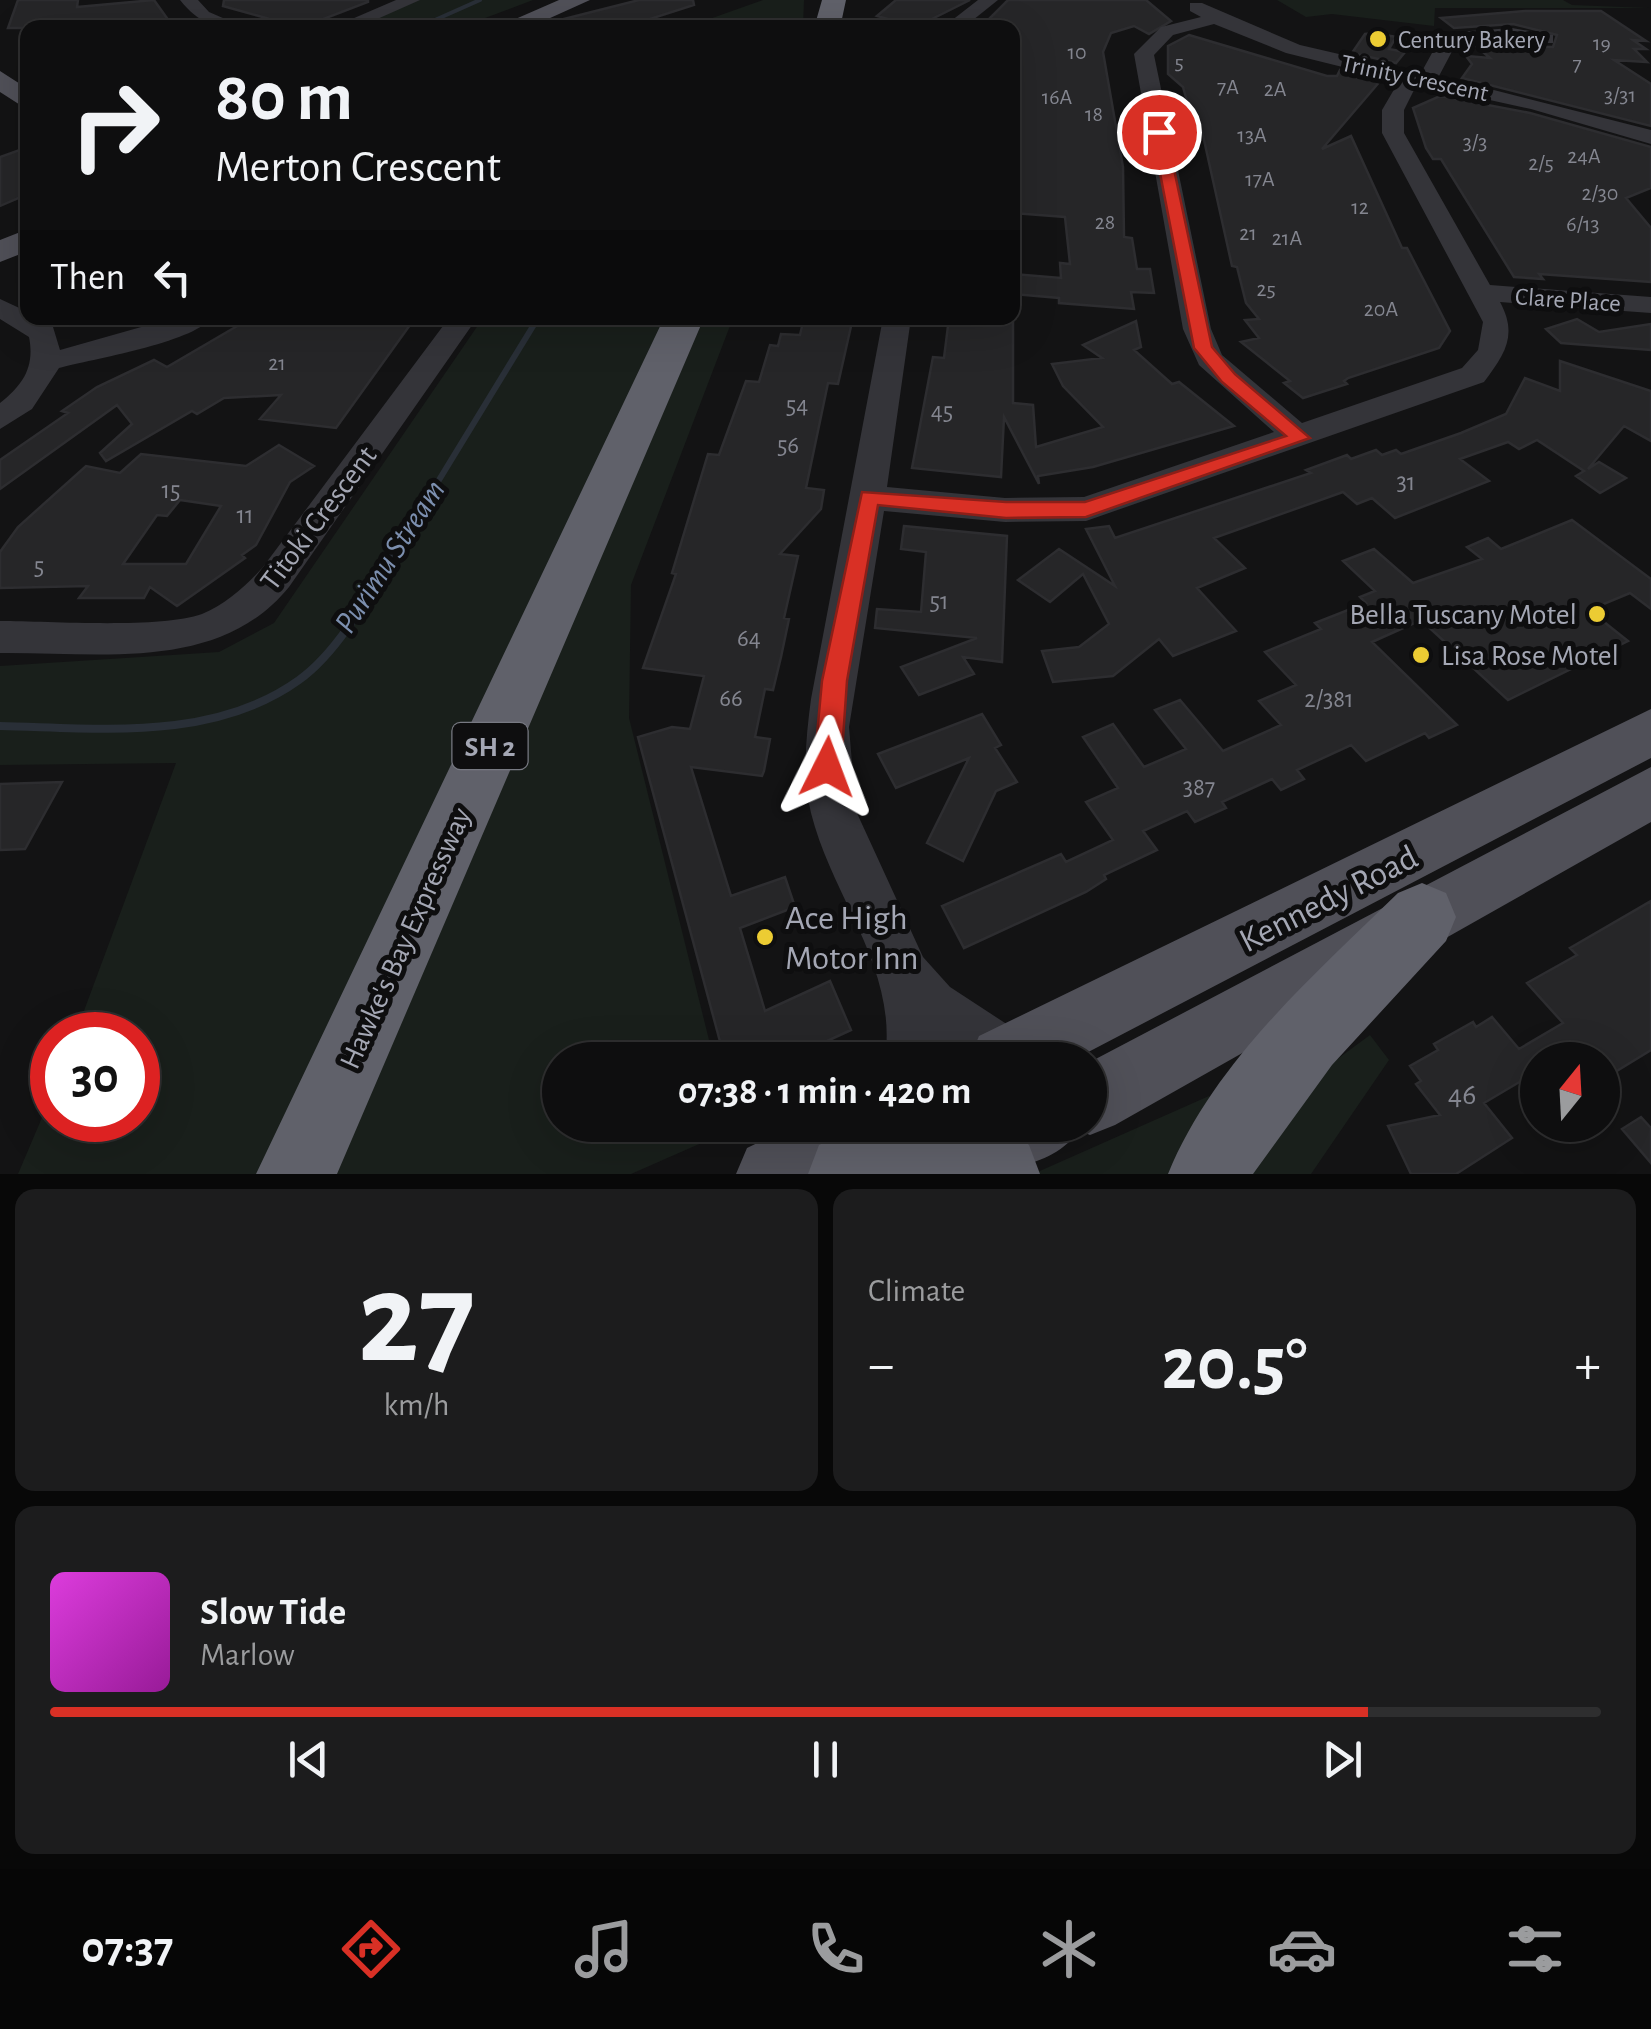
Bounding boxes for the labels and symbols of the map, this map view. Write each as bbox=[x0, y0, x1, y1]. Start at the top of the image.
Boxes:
marker: Century Bakery bbox=[1367, 28, 1389, 50]
place label: Century Bakery bbox=[1398, 28, 1545, 53]
house number: 19 bbox=[1593, 32, 1611, 54]
house number: 10 bbox=[1067, 41, 1087, 63]
house number: 5 bbox=[1174, 51, 1184, 73]
street label: Trinity Crescent bbox=[1339, 51, 1491, 106]
house number: 7 bbox=[1572, 53, 1582, 75]
house number: 7A bbox=[1217, 76, 1239, 98]
house number: 2A bbox=[1264, 78, 1287, 100]
house number: 3/31 bbox=[1604, 84, 1636, 106]
house number: 16A bbox=[1042, 86, 1073, 108]
pin bbox=[1117, 90, 1202, 175]
house number: 18 bbox=[1085, 103, 1103, 125]
house number: 13A bbox=[1237, 124, 1267, 146]
house number: 3/3 bbox=[1463, 131, 1487, 153]
house number: 24A bbox=[1567, 145, 1601, 167]
house number: 2/5 bbox=[1528, 152, 1554, 174]
house number: 17A bbox=[1245, 168, 1275, 190]
house number: 2/30 bbox=[1581, 182, 1619, 204]
house number: 12 bbox=[1351, 196, 1369, 218]
house number: 28 bbox=[1095, 211, 1115, 233]
house number: 6/13 bbox=[1566, 213, 1600, 235]
house number: 21 bbox=[1239, 222, 1257, 244]
house number: 21A bbox=[1272, 227, 1302, 249]
house number: 25 bbox=[1256, 278, 1276, 300]
street label: Clare Place bbox=[1514, 284, 1622, 317]
house number: 20A bbox=[1364, 298, 1398, 320]
house number: 21 bbox=[268, 352, 286, 374]
house number: 54 bbox=[786, 393, 808, 418]
house number: 45 bbox=[931, 399, 953, 424]
house number: 56 bbox=[777, 433, 799, 458]
street label: Titoki Crescent bbox=[255, 441, 383, 596]
house number: 31 bbox=[1397, 470, 1415, 495]
water label: Purimu Stream bbox=[329, 474, 451, 639]
house number: 15 bbox=[161, 478, 181, 503]
house number: 11 bbox=[236, 503, 254, 528]
house number: 5 bbox=[34, 554, 44, 579]
house number: 51 bbox=[929, 589, 949, 614]
place label: Bella Tuscany Motel bbox=[1349, 600, 1577, 630]
marker: Bella Tuscany Motel bbox=[1586, 603, 1608, 625]
house number: 64 bbox=[737, 626, 761, 651]
place label: Lisa Rose Motel bbox=[1441, 641, 1619, 671]
marker: Lisa Rose Motel bbox=[1410, 644, 1432, 666]
house number: 66 bbox=[719, 686, 743, 711]
house number: 2/381 bbox=[1304, 687, 1354, 712]
position arrow bbox=[775, 715, 879, 819]
road number: SH 2 bbox=[452, 723, 528, 769]
house number: 387 bbox=[1183, 775, 1215, 800]
street label: Hawke's Bay Expressway bbox=[335, 803, 477, 1074]
street label: Kennedy Road bbox=[1234, 840, 1423, 959]
place label: Ace High Motor Inn bbox=[785, 901, 919, 976]
marker: Ace High Motor Inn bbox=[754, 926, 776, 948]
speed limit sign: 30 bbox=[30, 1012, 160, 1142]
north arrow bbox=[1520, 1042, 1620, 1142]
house number: 46 bbox=[1448, 1080, 1476, 1110]

